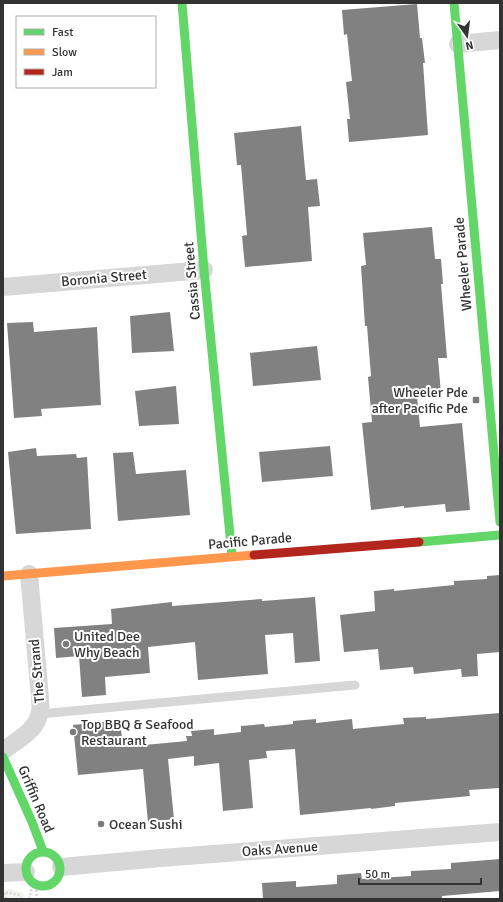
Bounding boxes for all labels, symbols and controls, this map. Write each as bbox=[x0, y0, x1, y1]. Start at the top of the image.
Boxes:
legend bbox=[16, 16, 156, 88]
north arrow bbox=[447, 16, 487, 56]
text: Fast bbox=[52, 25, 73, 40]
text: N bbox=[464, 38, 475, 52]
text: Slow bbox=[52, 45, 77, 60]
text: Jam bbox=[52, 65, 73, 80]
street label: Wheeler Parade bbox=[450, 216, 476, 312]
street label: Cassia Street bbox=[180, 241, 204, 321]
street label: Boronia Street bbox=[60, 266, 148, 290]
place label: Wheeler Pde after Pacific Pde bbox=[372, 384, 468, 417]
marker: Wheeler Pde after Pacific Pde bbox=[471, 395, 481, 405]
street label: Pacific Parade bbox=[207, 529, 293, 553]
place label: United Dee Why Beach bbox=[74, 628, 140, 661]
street label: The Strand bbox=[26, 638, 48, 704]
marker: United Dee Why Beach bbox=[61, 639, 71, 649]
place label: Top BBQ & Seafood Restaurant bbox=[81, 716, 194, 749]
marker: Top BBQ & Seafood Restaurant bbox=[68, 727, 78, 737]
street label: Griffin Road bbox=[14, 763, 58, 835]
place label: Ocean Sushi bbox=[109, 816, 183, 833]
marker: Ocean Sushi bbox=[96, 819, 106, 829]
street label: Oaks Avenue bbox=[241, 838, 319, 860]
scale bar bbox=[359, 860, 481, 886]
text: 50 m bbox=[365, 867, 390, 882]

